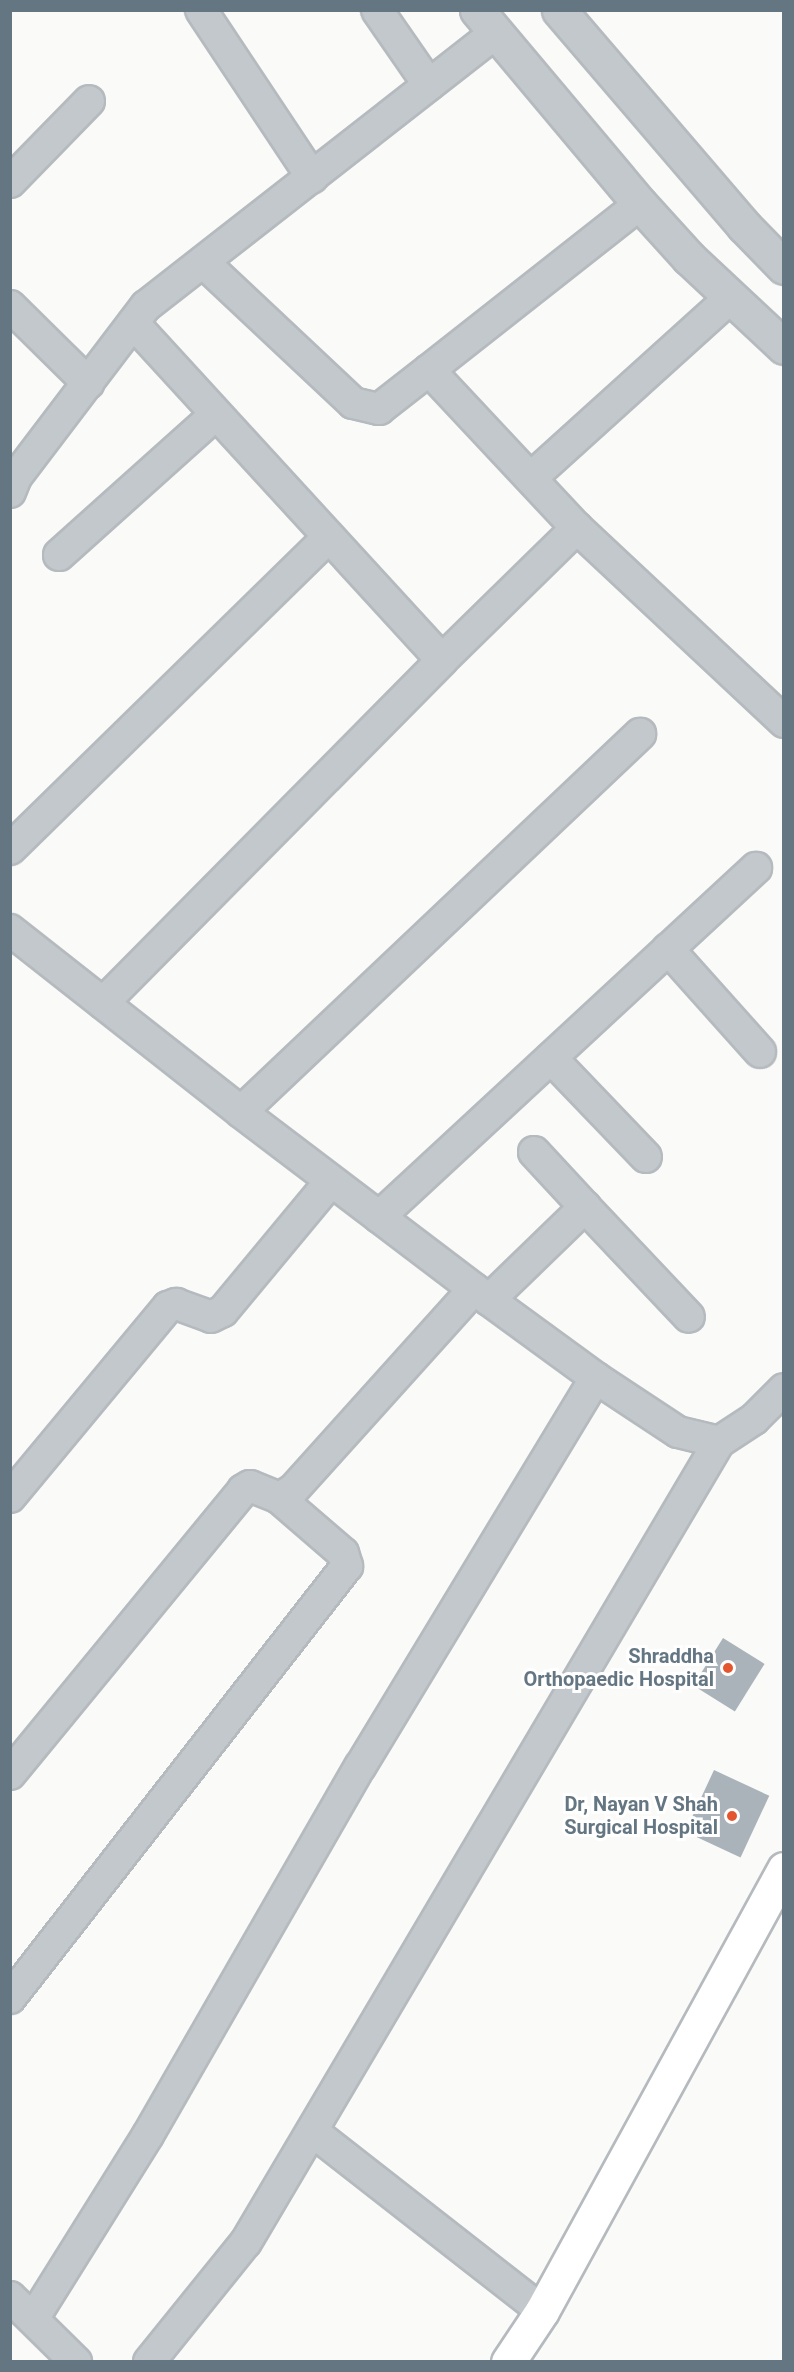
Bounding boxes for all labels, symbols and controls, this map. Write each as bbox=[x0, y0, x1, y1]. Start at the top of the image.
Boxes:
place label: Shraddha Orthopaedic Hospital bbox=[523, 1644, 714, 1691]
marker: Shraddha Orthopaedic Hospital bbox=[719, 1659, 737, 1677]
place label: Dr, Nayan V Shah Surgical Hospital bbox=[564, 1792, 718, 1839]
marker: Dr, Nayan V Shah Surgical Hospital bbox=[723, 1807, 741, 1825]

